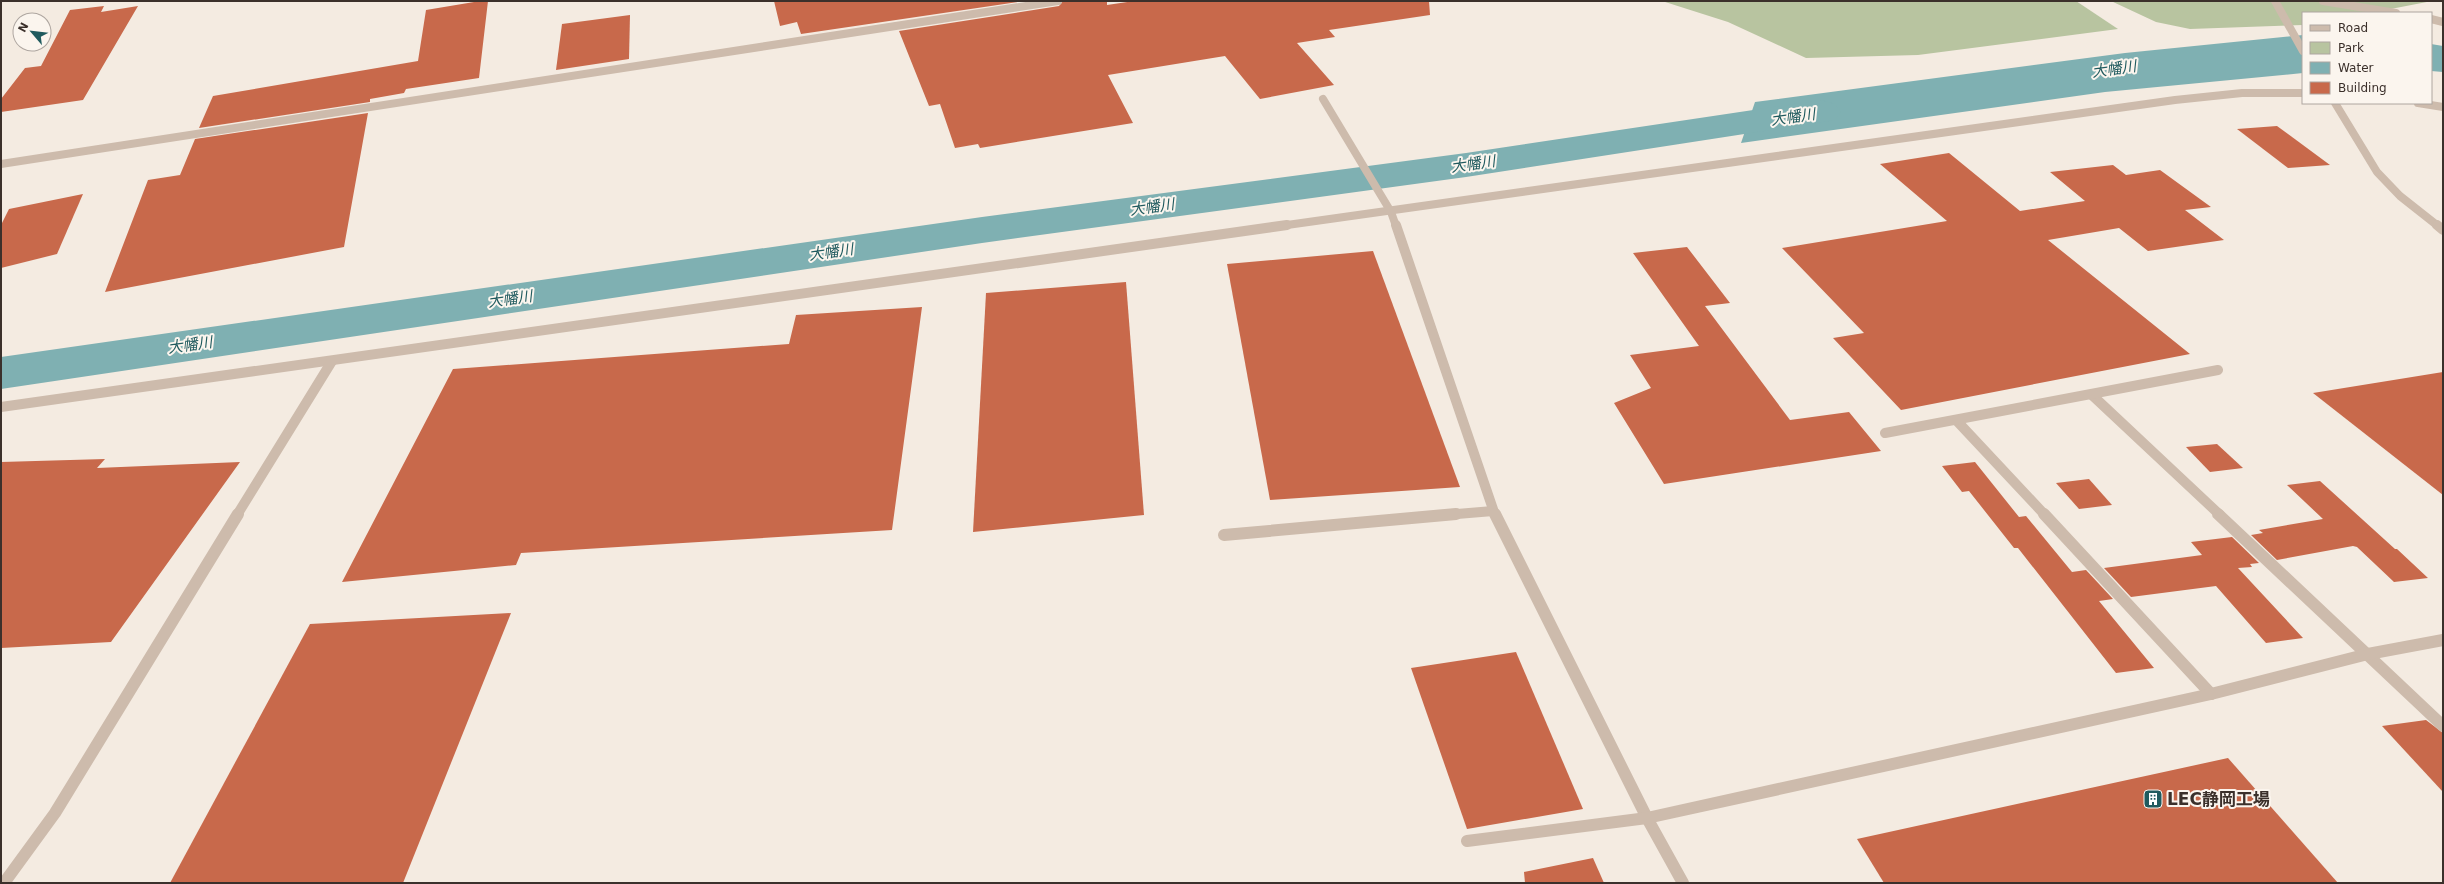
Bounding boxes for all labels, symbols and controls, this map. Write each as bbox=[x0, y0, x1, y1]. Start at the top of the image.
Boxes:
north arrow bbox=[12, 12, 52, 52]
legend bbox=[2302, 12, 2432, 104]
text: N bbox=[16, 20, 32, 35]
text: Road bbox=[2338, 21, 2368, 35]
text: Park bbox=[2338, 41, 2364, 55]
water label: 大幡川 bbox=[2090, 57, 2140, 81]
text: Water bbox=[2338, 61, 2374, 75]
text: Building bbox=[2338, 81, 2387, 95]
water label: 大幡川 bbox=[1769, 105, 1819, 129]
water label: 大幡川 bbox=[1449, 152, 1499, 176]
water label: 大幡川 bbox=[1128, 195, 1178, 219]
water label: 大幡川 bbox=[807, 240, 857, 264]
water label: 大幡川 bbox=[486, 287, 536, 311]
water label: 大幡川 bbox=[166, 333, 216, 357]
building icon: LEC静岡工場 bbox=[2142, 788, 2164, 810]
place label: LEC静岡工場 bbox=[2167, 789, 2270, 809]

